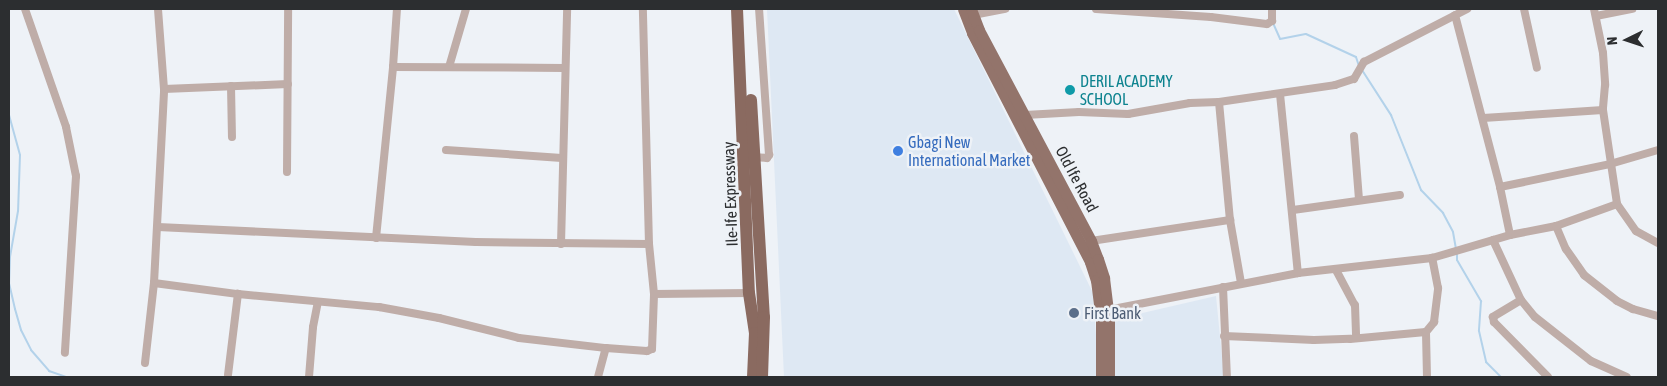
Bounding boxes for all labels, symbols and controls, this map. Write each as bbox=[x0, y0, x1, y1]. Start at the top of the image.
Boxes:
north arrow bbox=[1602, 15, 1652, 65]
text: N bbox=[1604, 36, 1620, 46]
place label: DERIL ACADEMY SCHOOL bbox=[1080, 71, 1173, 109]
marker: DERIL ACADEMY SCHOOL bbox=[1064, 84, 1076, 96]
place label: Gbagi New International Market bbox=[908, 132, 1030, 170]
street label: Ile-Ife Expressway bbox=[719, 141, 741, 247]
street label: Old Ife Road bbox=[1052, 143, 1102, 215]
marker: Gbagi New International Market bbox=[892, 145, 904, 157]
place label: First Bank bbox=[1084, 303, 1141, 323]
marker: First Bank bbox=[1068, 307, 1080, 319]

